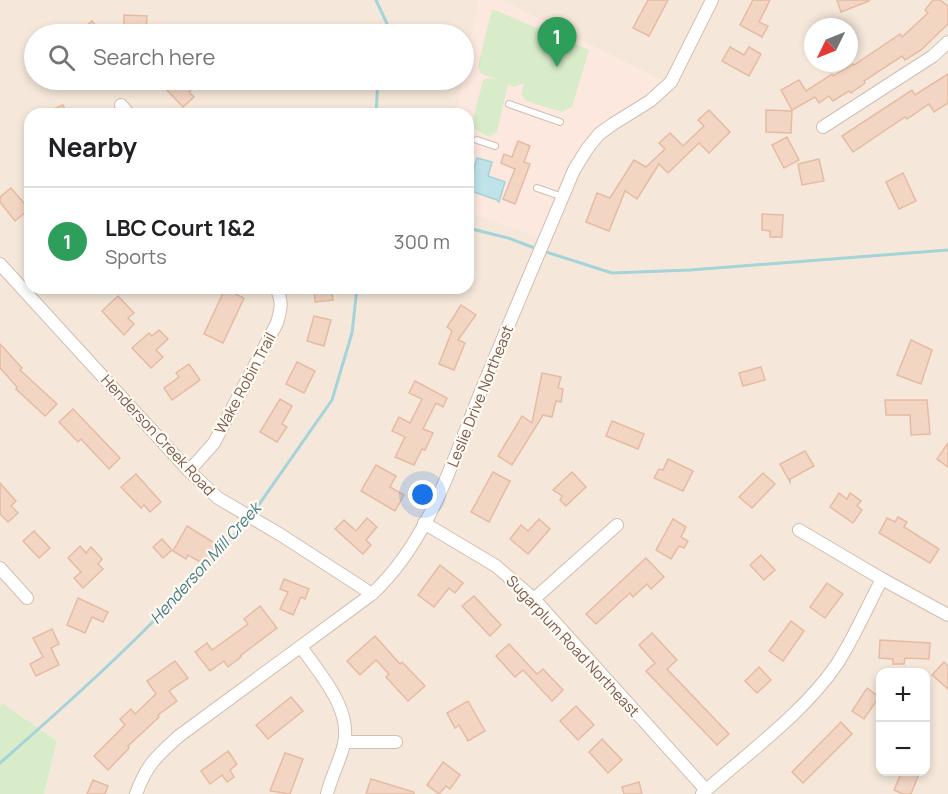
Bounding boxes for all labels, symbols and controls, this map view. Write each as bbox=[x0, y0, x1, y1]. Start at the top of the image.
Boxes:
pin: 1 bbox=[538, 17, 576, 67]
north arrow bbox=[804, 18, 858, 72]
search box bbox=[24, 24, 474, 90]
icon: search bbox=[45, 41, 78, 74]
text: Search here bbox=[93, 42, 215, 72]
text: Nearby bbox=[48, 129, 137, 165]
text: LBC Court 1&2 bbox=[105, 213, 255, 243]
text: 1 bbox=[63, 228, 72, 255]
text: 300 m bbox=[394, 228, 450, 255]
text: Sports bbox=[105, 243, 167, 270]
street label: Leslie Drive Northeast bbox=[442, 322, 518, 470]
street label: Wake Robin Trail bbox=[209, 329, 281, 437]
street label: Henderson Creek Road bbox=[96, 370, 220, 500]
your location bbox=[408, 480, 437, 509]
water label: Henderson Mill Creek bbox=[145, 496, 267, 628]
street label: Sugarplum Road Northeast bbox=[502, 571, 644, 721]
map controls bbox=[876, 668, 930, 776]
button: + bbox=[876, 668, 930, 722]
button: − bbox=[876, 722, 930, 776]

